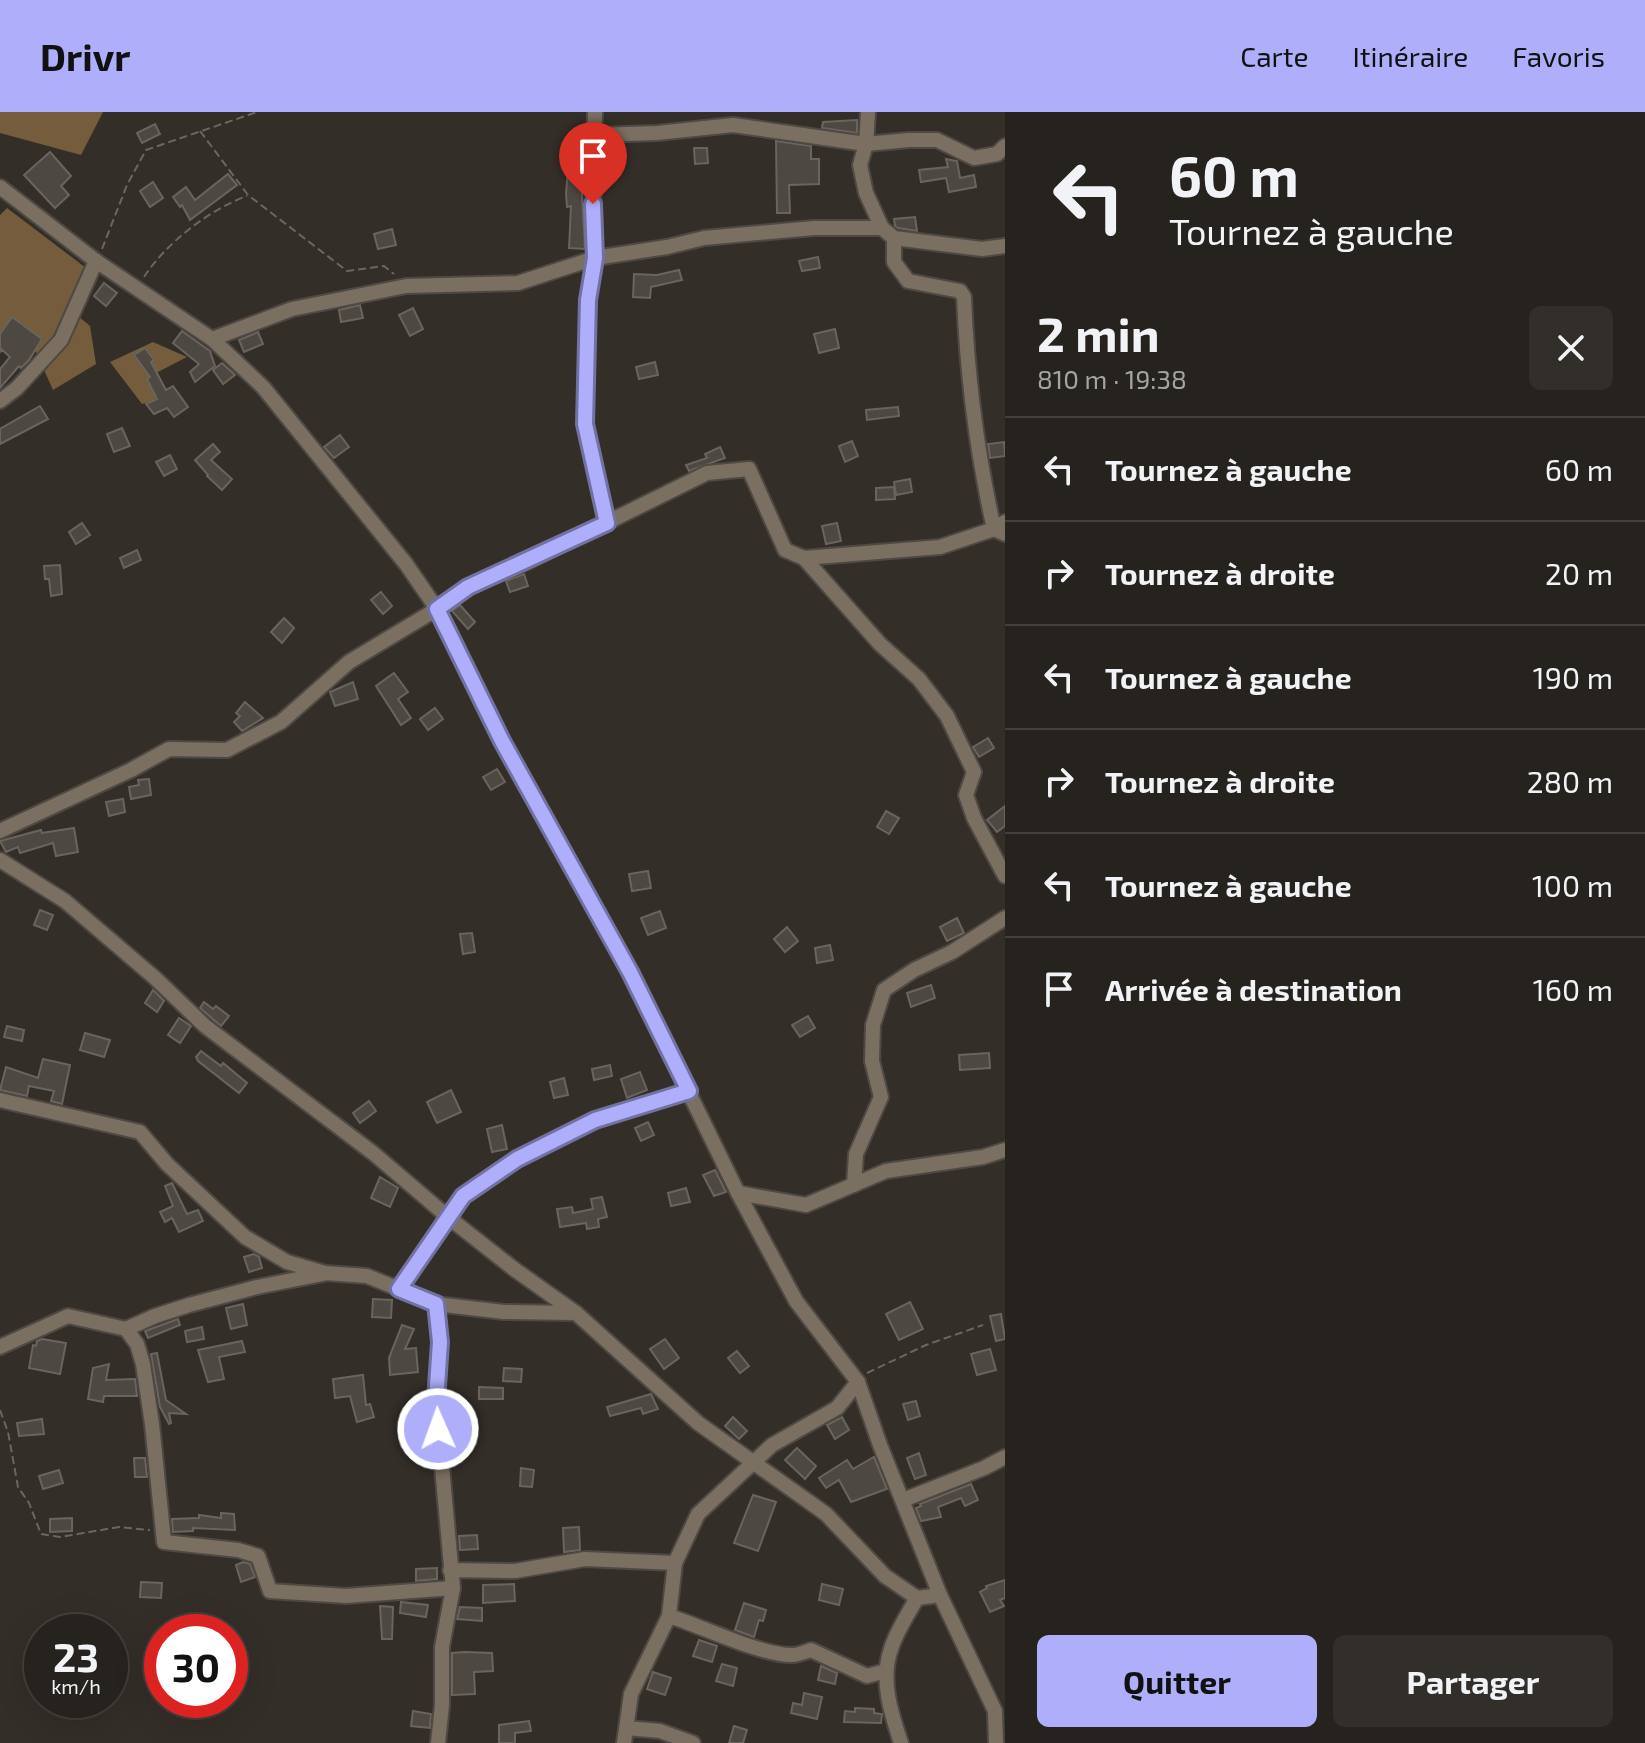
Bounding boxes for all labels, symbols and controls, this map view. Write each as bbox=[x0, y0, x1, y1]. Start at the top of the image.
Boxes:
text: Drivr bbox=[40, 33, 130, 79]
text: Carte bbox=[1240, 39, 1309, 73]
text: Itinéraire bbox=[1353, 39, 1468, 73]
text: Favoris bbox=[1512, 39, 1605, 73]
pin bbox=[559, 122, 627, 204]
icon: arrive bbox=[571, 134, 615, 178]
text: 60 m bbox=[1169, 141, 1299, 208]
icon: left bbox=[1037, 144, 1141, 248]
text: Tournez à gauche bbox=[1169, 209, 1454, 252]
text: 2 min bbox=[1037, 304, 1160, 362]
button: close bbox=[1529, 306, 1613, 390]
text: 810 m · 19:38 bbox=[1037, 363, 1187, 394]
icon: left bbox=[1037, 447, 1081, 491]
text: Tournez à gauche bbox=[1105, 451, 1352, 487]
text: 60 m bbox=[1545, 451, 1613, 487]
icon: right bbox=[1037, 551, 1081, 595]
text: Tournez à droite bbox=[1105, 555, 1335, 591]
text: 20 m bbox=[1545, 555, 1613, 591]
icon: left bbox=[1037, 655, 1081, 699]
text: Tournez à gauche bbox=[1105, 659, 1352, 695]
text: 190 m bbox=[1533, 659, 1613, 695]
icon: right bbox=[1037, 759, 1081, 803]
text: Tournez à droite bbox=[1105, 763, 1335, 799]
text: 280 m bbox=[1527, 763, 1613, 799]
icon: left bbox=[1037, 863, 1081, 907]
text: Tournez à gauche bbox=[1105, 867, 1352, 903]
text: 100 m bbox=[1532, 867, 1613, 903]
icon: arrive bbox=[1037, 967, 1081, 1011]
text: Arrivée à destination bbox=[1105, 971, 1402, 1007]
text: 160 m bbox=[1533, 971, 1613, 1007]
position arrow bbox=[396, 1387, 480, 1471]
speed limit sign: 30 bbox=[144, 1614, 248, 1718]
text: 23 bbox=[53, 1632, 99, 1680]
button: Quitter bbox=[1037, 1635, 1317, 1727]
button: Partager bbox=[1333, 1635, 1613, 1727]
text: km/h bbox=[51, 1674, 101, 1698]

